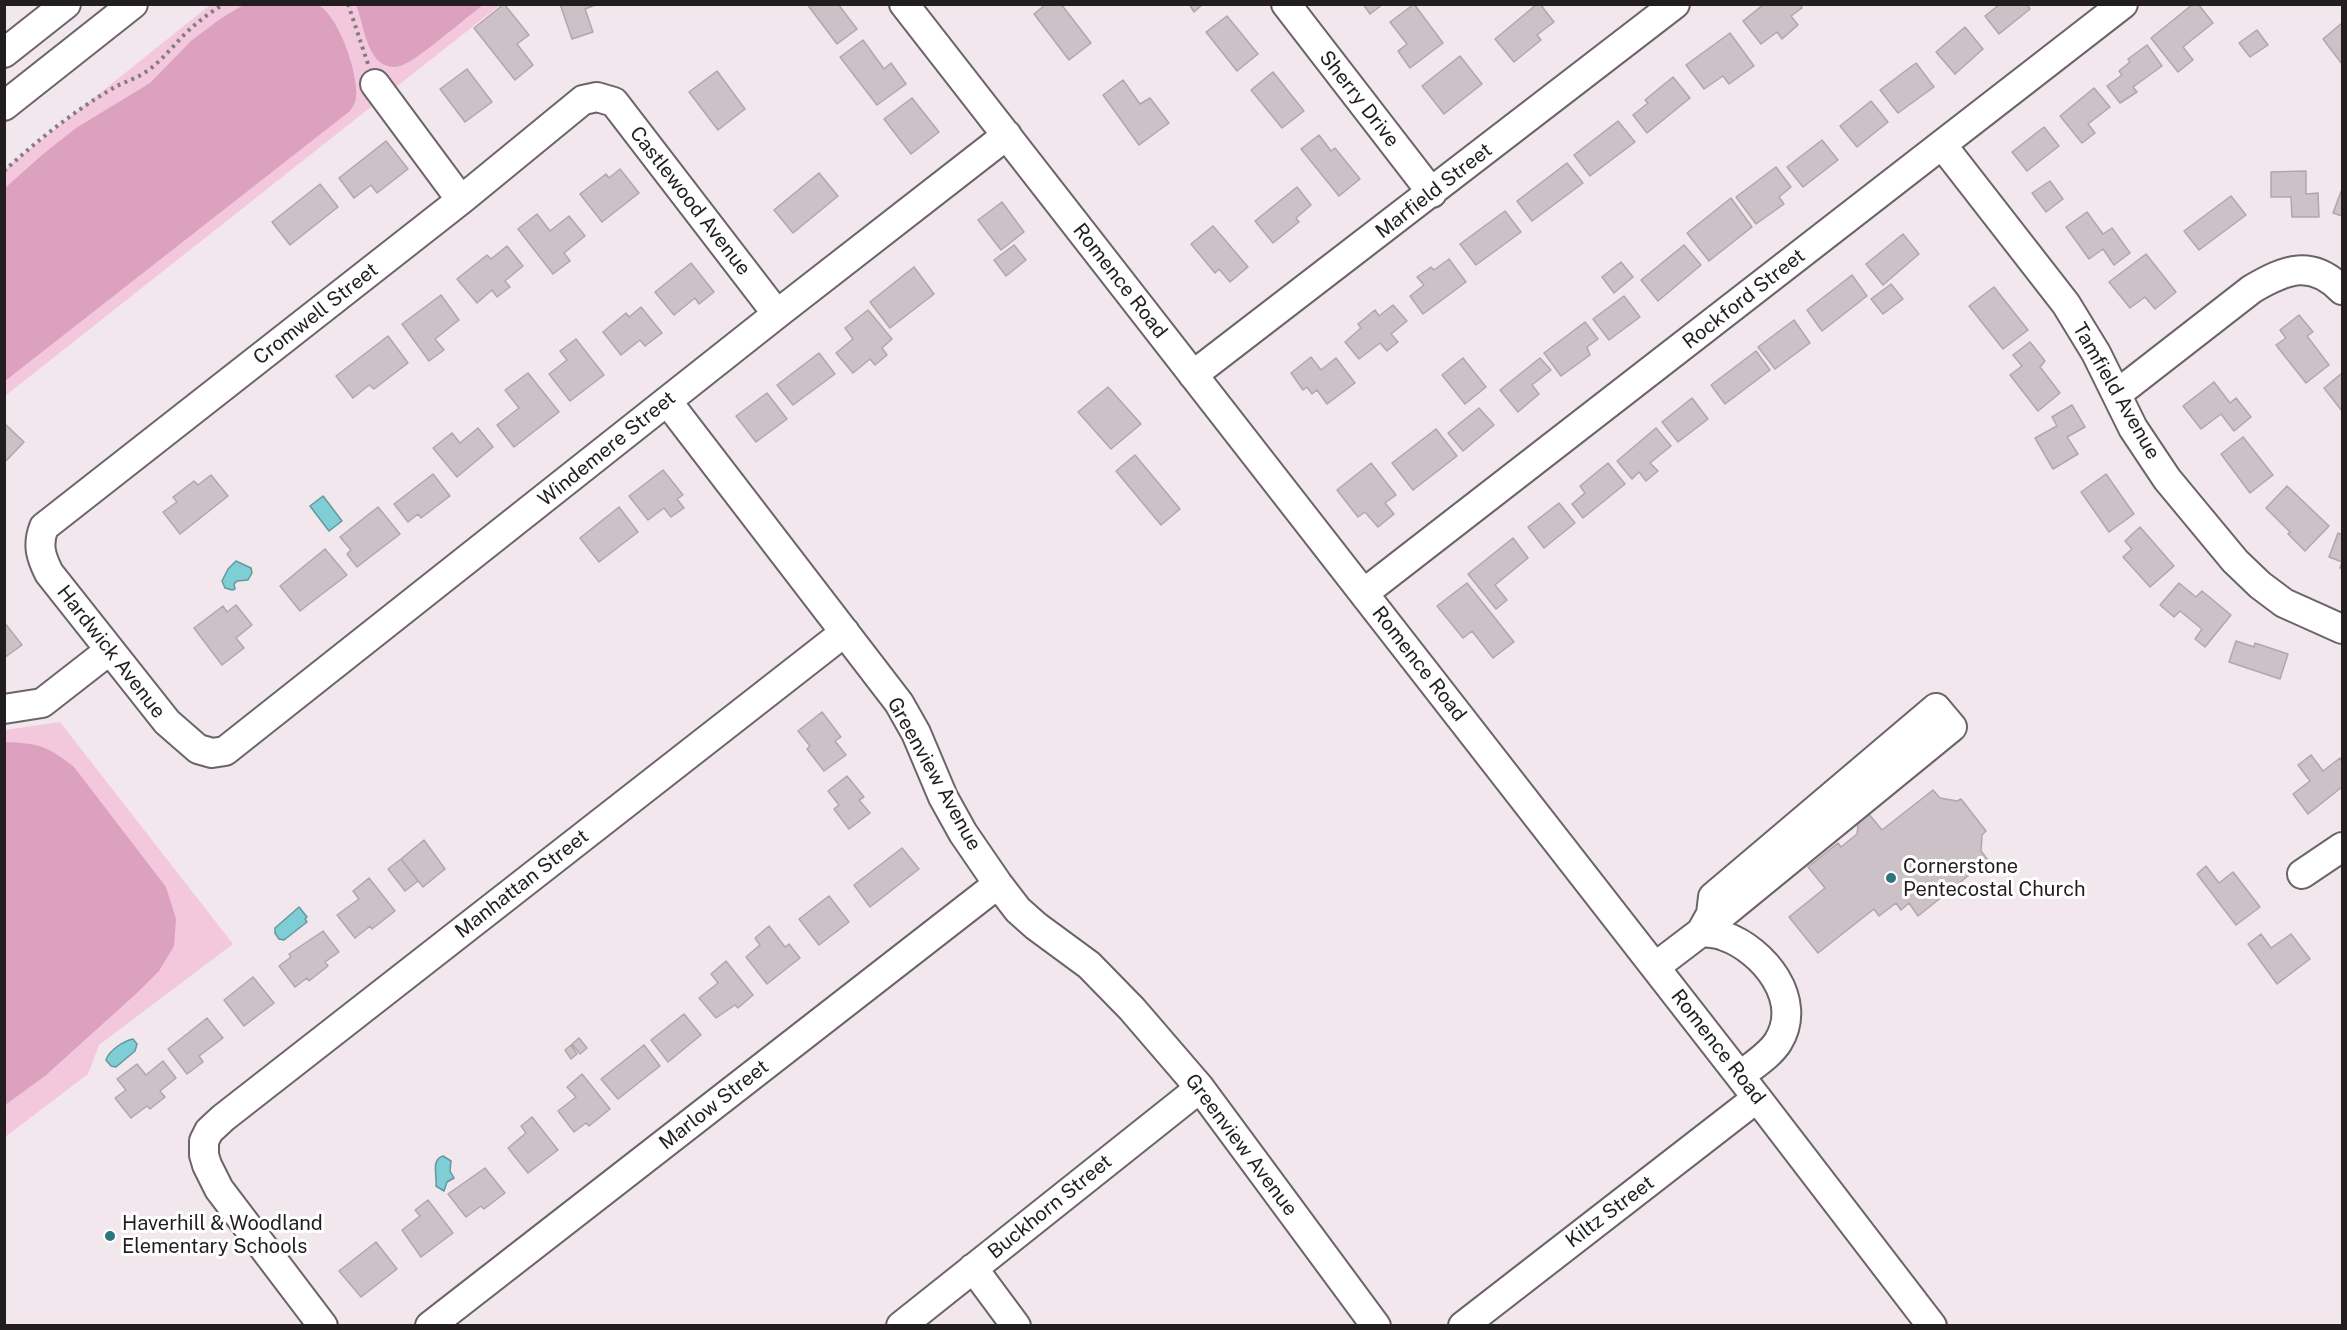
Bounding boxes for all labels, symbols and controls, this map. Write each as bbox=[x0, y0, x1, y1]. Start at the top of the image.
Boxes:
street label: Sherry Drive bbox=[1314, 46, 1404, 152]
street label: Castlewood Avenue bbox=[624, 122, 756, 280]
street label: Marfield Street bbox=[1371, 138, 1497, 244]
street label: Romence Road bbox=[1068, 219, 1172, 343]
street label: Rockford Street bbox=[1678, 244, 1810, 354]
street label: Cromwell Street bbox=[249, 258, 383, 370]
street label: Tamfield Avenue bbox=[2067, 318, 2165, 464]
street label: Windemere Street bbox=[533, 386, 681, 512]
street label: Hardwick Avenue bbox=[52, 581, 170, 723]
street label: Romence Road bbox=[1367, 602, 1471, 726]
street label: Greenview Avenue bbox=[882, 693, 986, 855]
street label: Manhattan Street bbox=[450, 824, 594, 944]
place label: Cornerstone Pentecostal Church bbox=[1903, 855, 2085, 902]
marker: Cornerstone Pentecostal Church bbox=[1884, 871, 1898, 885]
street label: Romence Road bbox=[1666, 985, 1770, 1109]
street label: Marlow Street bbox=[655, 1055, 773, 1155]
street label: Greenview Avenue bbox=[1180, 1069, 1302, 1221]
street label: Buckhorn Street bbox=[983, 1150, 1117, 1264]
street label: Kiltz Street bbox=[1561, 1171, 1659, 1253]
place label: Haverhill & Woodland Elementary Schools bbox=[122, 1212, 323, 1259]
marker: Haverhill & Woodland Elementary Schools bbox=[103, 1229, 117, 1243]

